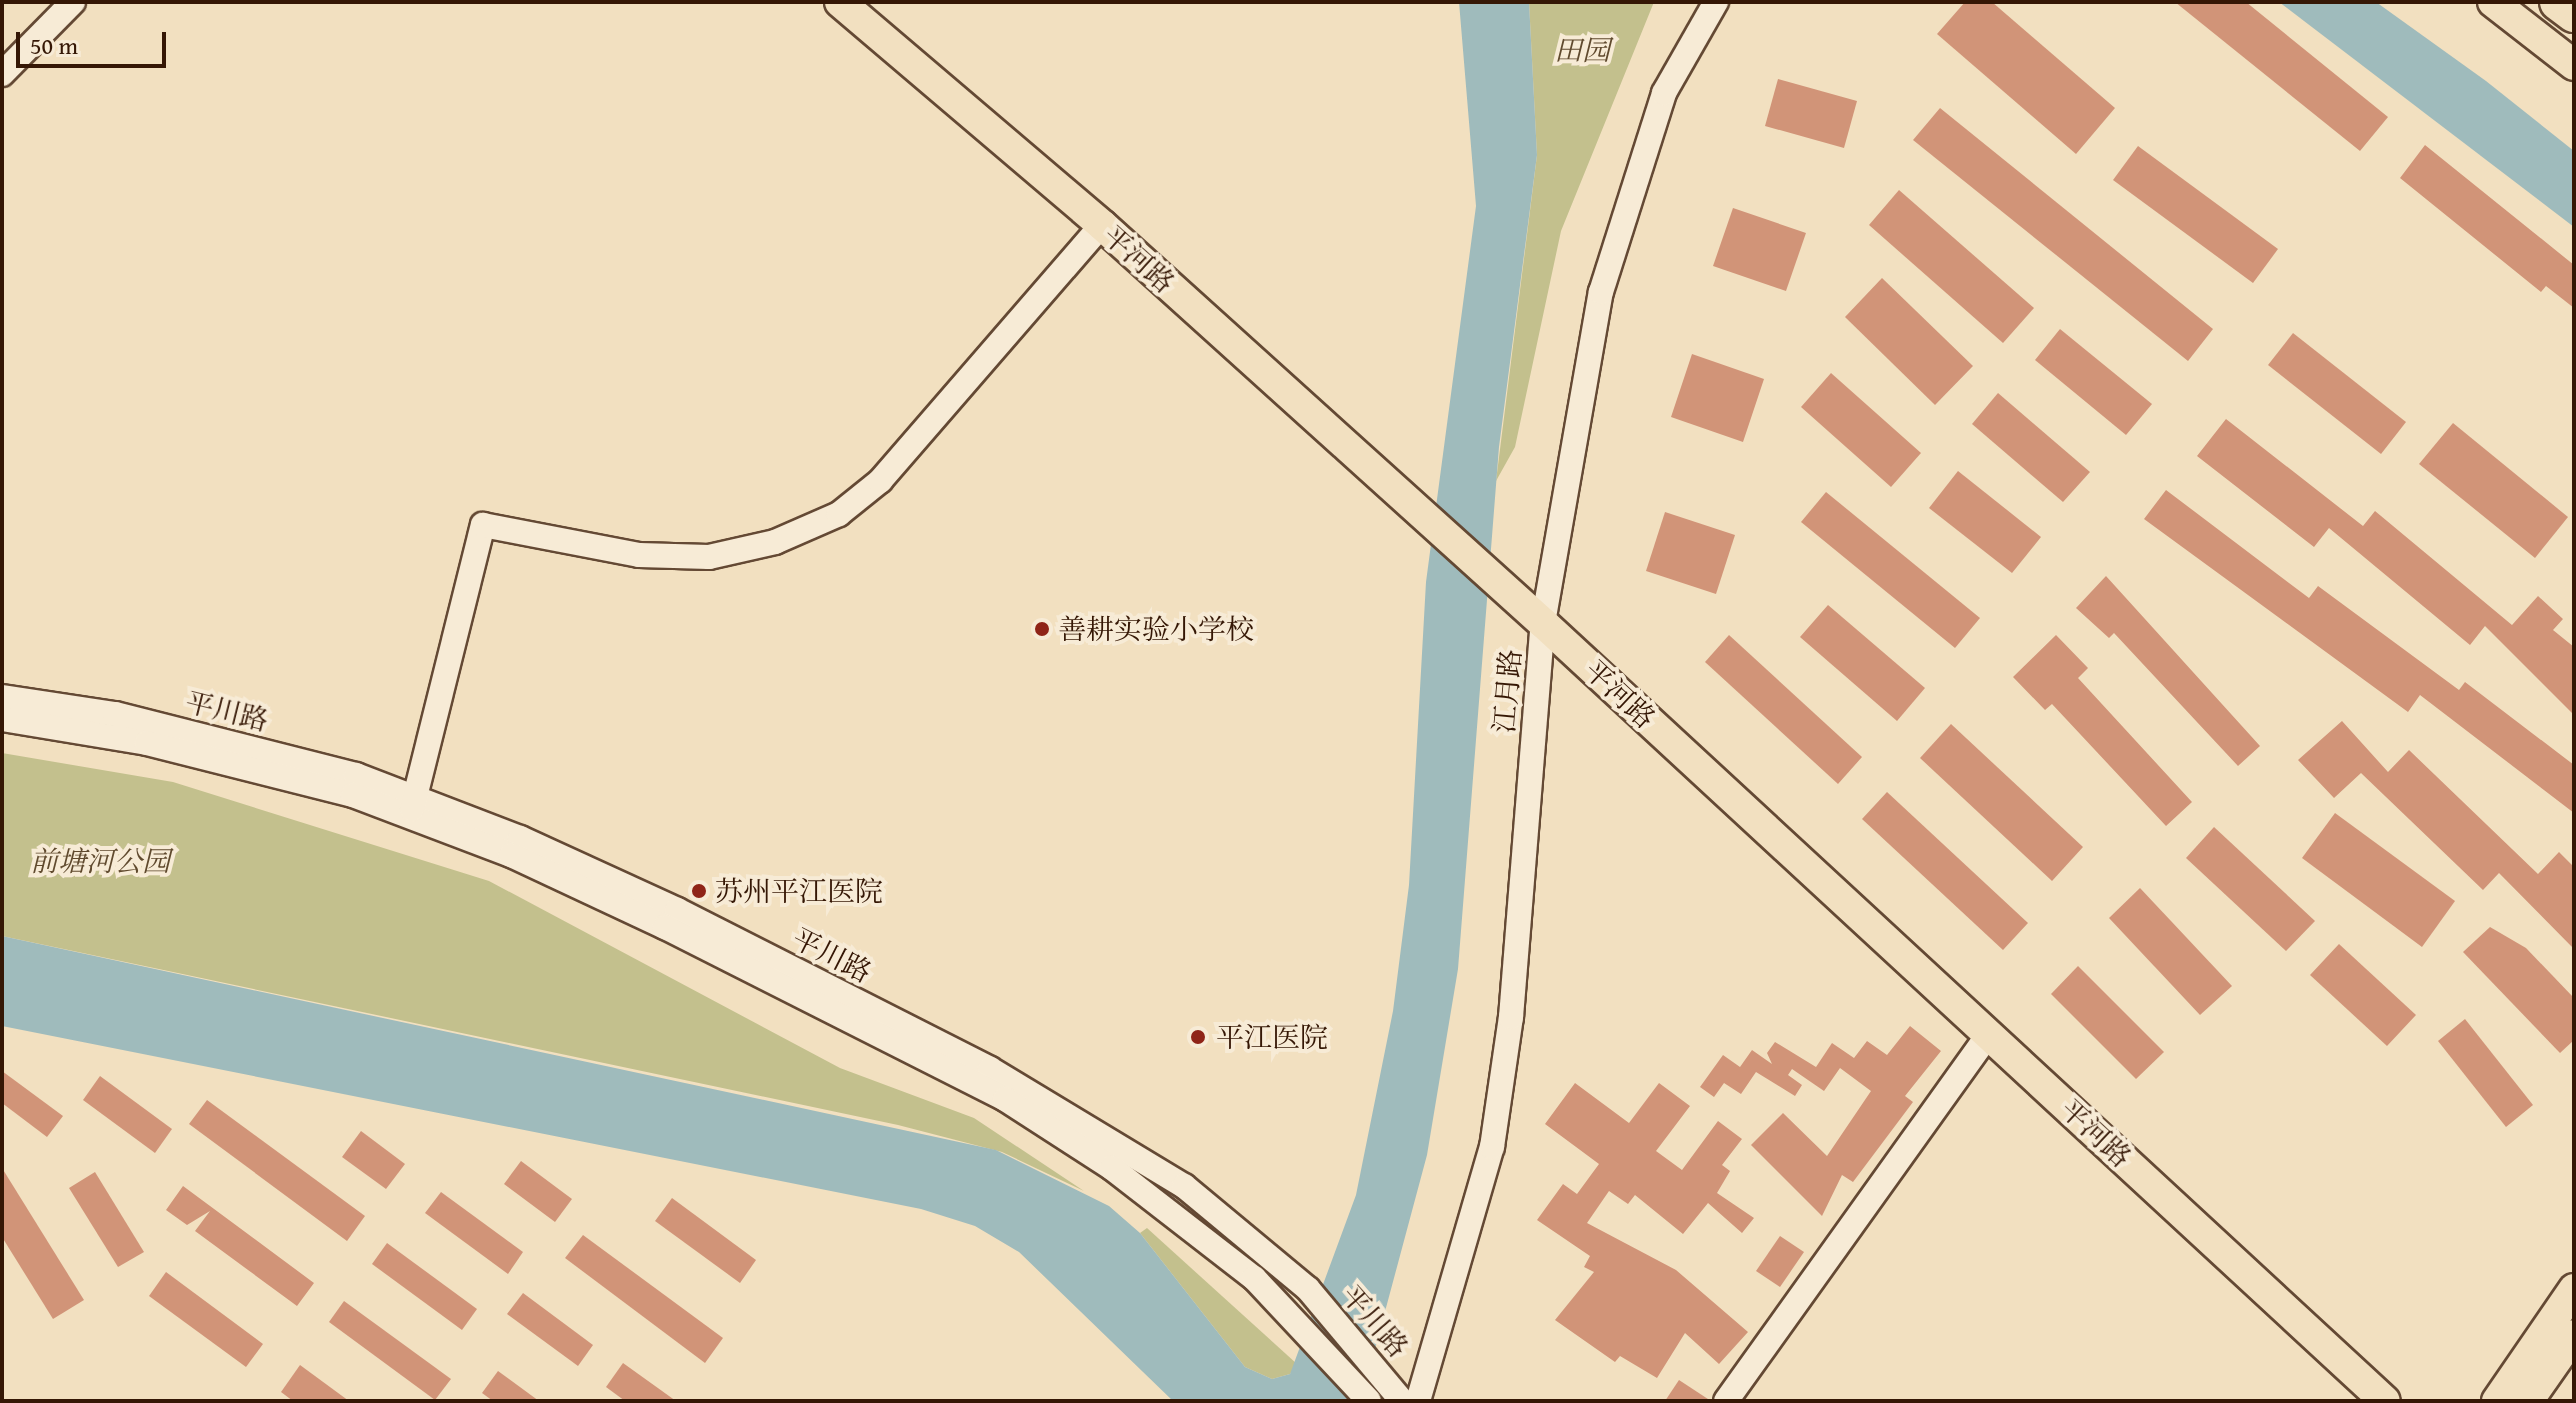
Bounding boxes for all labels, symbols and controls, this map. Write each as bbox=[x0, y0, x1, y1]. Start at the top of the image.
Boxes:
scale bar bbox=[20, 16, 170, 66]
text: 50 m bbox=[30, 28, 78, 63]
park label: 田园 bbox=[1554, 33, 1610, 67]
street label: 平河路 bbox=[1097, 218, 1181, 300]
place label: 善耕实验小学校 bbox=[1058, 612, 1254, 646]
marker: 善耕实验小学校 bbox=[1033, 620, 1051, 638]
street label: 江月路 bbox=[1487, 648, 1527, 734]
street label: 平河路 bbox=[1578, 653, 1662, 735]
street label: 平川路 bbox=[182, 685, 272, 737]
park label: 前塘河公园 bbox=[30, 844, 170, 878]
place label: 苏州平江医院 bbox=[715, 874, 883, 908]
marker: 苏州平江医院 bbox=[690, 882, 708, 900]
street label: 平川路 bbox=[787, 921, 877, 989]
place label: 平江医院 bbox=[1216, 1020, 1328, 1054]
marker: 平江医院 bbox=[1187, 1026, 1209, 1048]
street label: 平河路 bbox=[2054, 1092, 2138, 1174]
street label: 平川路 bbox=[1335, 1278, 1415, 1364]

